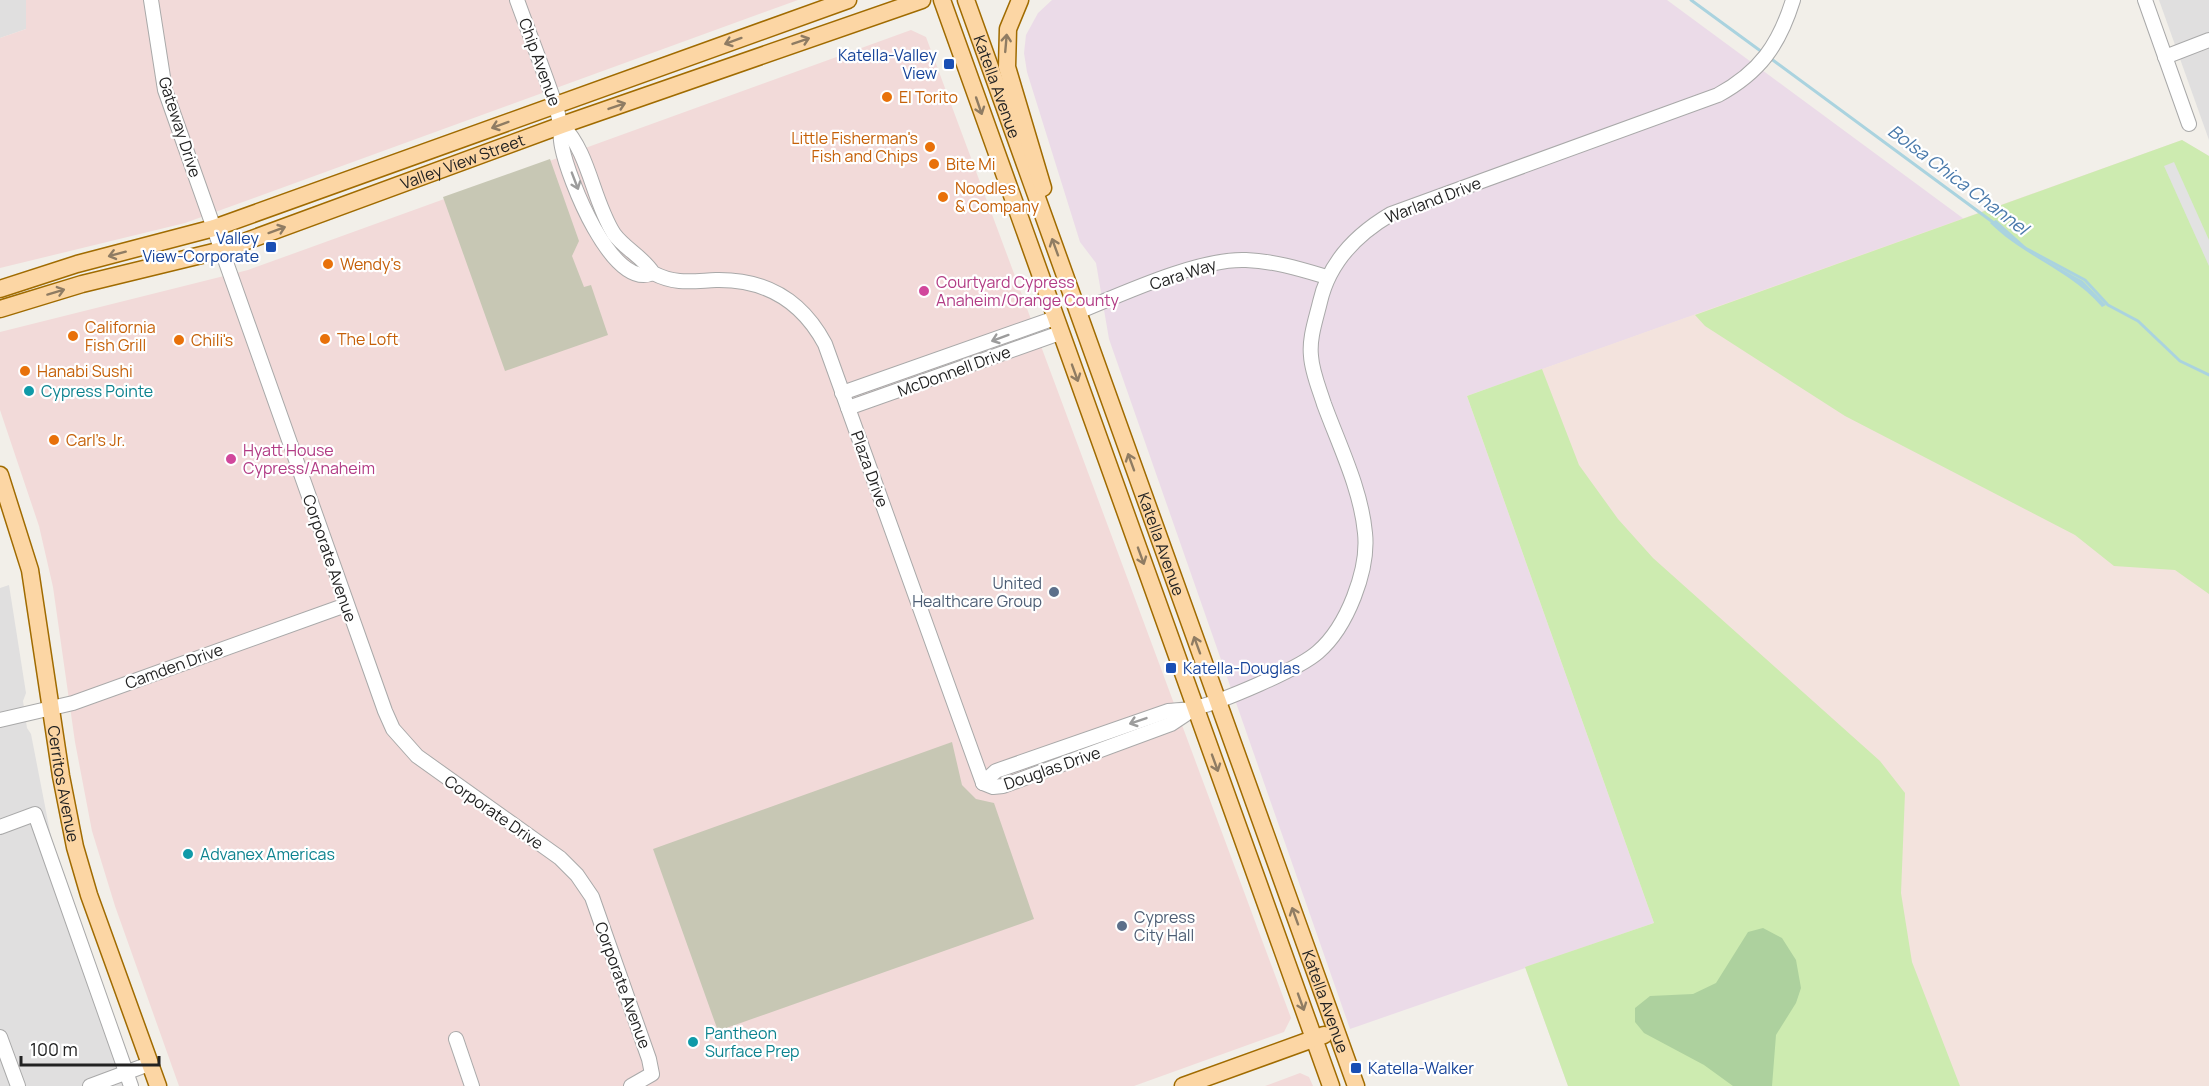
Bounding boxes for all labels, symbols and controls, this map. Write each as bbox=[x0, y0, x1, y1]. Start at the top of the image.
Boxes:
street label: Chip Avenue bbox=[514, 15, 566, 109]
street label: Katella Avenue bbox=[968, 32, 1026, 141]
one-way arrow bbox=[1001, 33, 1012, 53]
one-way arrow bbox=[791, 35, 810, 46]
one-way arrow bbox=[724, 36, 743, 47]
place label: Katella-Valley View bbox=[838, 44, 938, 84]
marker: Katella-Valley View bbox=[942, 57, 956, 71]
street label: Gateway Drive bbox=[153, 74, 207, 180]
place label: El Torito bbox=[899, 86, 958, 108]
marker: El Torito bbox=[880, 90, 894, 104]
one-way arrow bbox=[974, 96, 985, 115]
one-way arrow bbox=[607, 99, 626, 110]
water label: Bolsa Chica Channel bbox=[1884, 119, 2036, 242]
one-way arrow bbox=[491, 120, 510, 131]
place label: Little Fisherman's Fish and Chips bbox=[791, 127, 918, 167]
street label: Valley View Street bbox=[397, 129, 528, 194]
marker: Little Fisherman's Fish and Chips bbox=[923, 140, 937, 154]
place label: Bite Mi bbox=[946, 153, 995, 175]
marker: Bite Mi bbox=[927, 157, 941, 171]
one-way arrow bbox=[570, 171, 581, 190]
street label: Warland Drive bbox=[1382, 172, 1484, 228]
place label: Noodles & Company bbox=[955, 177, 1040, 217]
marker: Noodles & Company bbox=[936, 190, 950, 204]
one-way arrow bbox=[267, 224, 286, 235]
place label: Valley View-Corporate bbox=[143, 227, 260, 267]
one-way arrow bbox=[1048, 238, 1059, 257]
marker: Valley View-Corporate bbox=[264, 240, 278, 254]
one-way arrow bbox=[108, 248, 127, 260]
place label: Wendy's bbox=[340, 253, 401, 275]
street label: Cara Way bbox=[1147, 253, 1220, 295]
marker: Wendy's bbox=[321, 257, 335, 271]
place label: Courtyard Cypress Anaheim/Orange County bbox=[936, 271, 1119, 311]
marker: Courtyard Cypress Anaheim/Orange County bbox=[917, 284, 931, 298]
one-way arrow bbox=[46, 286, 65, 297]
place label: California Fish Grill bbox=[85, 316, 156, 356]
place label: The Loft bbox=[337, 328, 398, 350]
marker: California Fish Grill bbox=[66, 329, 80, 343]
place label: Chili's bbox=[191, 329, 233, 351]
marker: The Loft bbox=[318, 332, 332, 346]
marker: Chili's bbox=[172, 333, 186, 347]
one-way arrow bbox=[991, 333, 1009, 344]
street label: McDonnell Drive bbox=[894, 340, 1014, 402]
place label: Hanabi Sushi bbox=[37, 360, 133, 382]
one-way arrow bbox=[1070, 363, 1081, 382]
marker: Hanabi Sushi bbox=[18, 364, 32, 378]
place label: Cypress Pointe bbox=[41, 380, 153, 402]
marker: Cypress Pointe bbox=[22, 384, 36, 398]
street label: Plaza Drive bbox=[846, 428, 894, 510]
place label: Carl's Jr. bbox=[66, 429, 125, 451]
marker: Carl's Jr. bbox=[47, 433, 61, 447]
place label: Hyatt House Cypress/Anaheim bbox=[243, 439, 375, 479]
marker: Hyatt House Cypress/Anaheim bbox=[224, 452, 238, 466]
one-way arrow bbox=[1125, 453, 1136, 472]
street label: Katella Avenue bbox=[1133, 489, 1190, 599]
street label: Corporate Avenue bbox=[298, 491, 362, 625]
one-way arrow bbox=[1136, 547, 1147, 565]
place label: United Healthcare Group bbox=[912, 572, 1042, 612]
marker: United Healthcare Group bbox=[1047, 585, 1061, 599]
one-way arrow bbox=[1190, 636, 1201, 655]
street label: Camden Drive bbox=[122, 638, 226, 694]
place label: Katella-Douglas bbox=[1183, 657, 1300, 679]
marker: Katella-Douglas bbox=[1164, 661, 1178, 675]
one-way arrow bbox=[1129, 717, 1148, 728]
street label: Cerritos Avenue bbox=[43, 724, 85, 844]
street label: Douglas Drive bbox=[1001, 741, 1103, 795]
one-way arrow bbox=[1210, 753, 1221, 772]
street label: Corporate Drive bbox=[440, 770, 548, 854]
place label: Advanex Americas bbox=[200, 843, 335, 865]
marker: Advanex Americas bbox=[181, 847, 195, 861]
place label: Cypress City Hall bbox=[1134, 906, 1195, 946]
one-way arrow bbox=[1288, 908, 1299, 926]
street label: Corporate Avenue bbox=[590, 919, 656, 1051]
marker: Cypress City Hall bbox=[1115, 919, 1129, 933]
street label: Katella Avenue bbox=[1297, 947, 1354, 1056]
one-way arrow bbox=[1297, 992, 1308, 1010]
place label: Pantheon Surface Prep bbox=[705, 1022, 799, 1062]
scale bar bbox=[21, 1029, 159, 1067]
marker: Pantheon Surface Prep bbox=[686, 1035, 700, 1049]
text: 100 m bbox=[30, 1037, 78, 1061]
place label: Katella-Walker bbox=[1368, 1057, 1474, 1079]
marker: Katella-Walker bbox=[1349, 1061, 1363, 1075]

